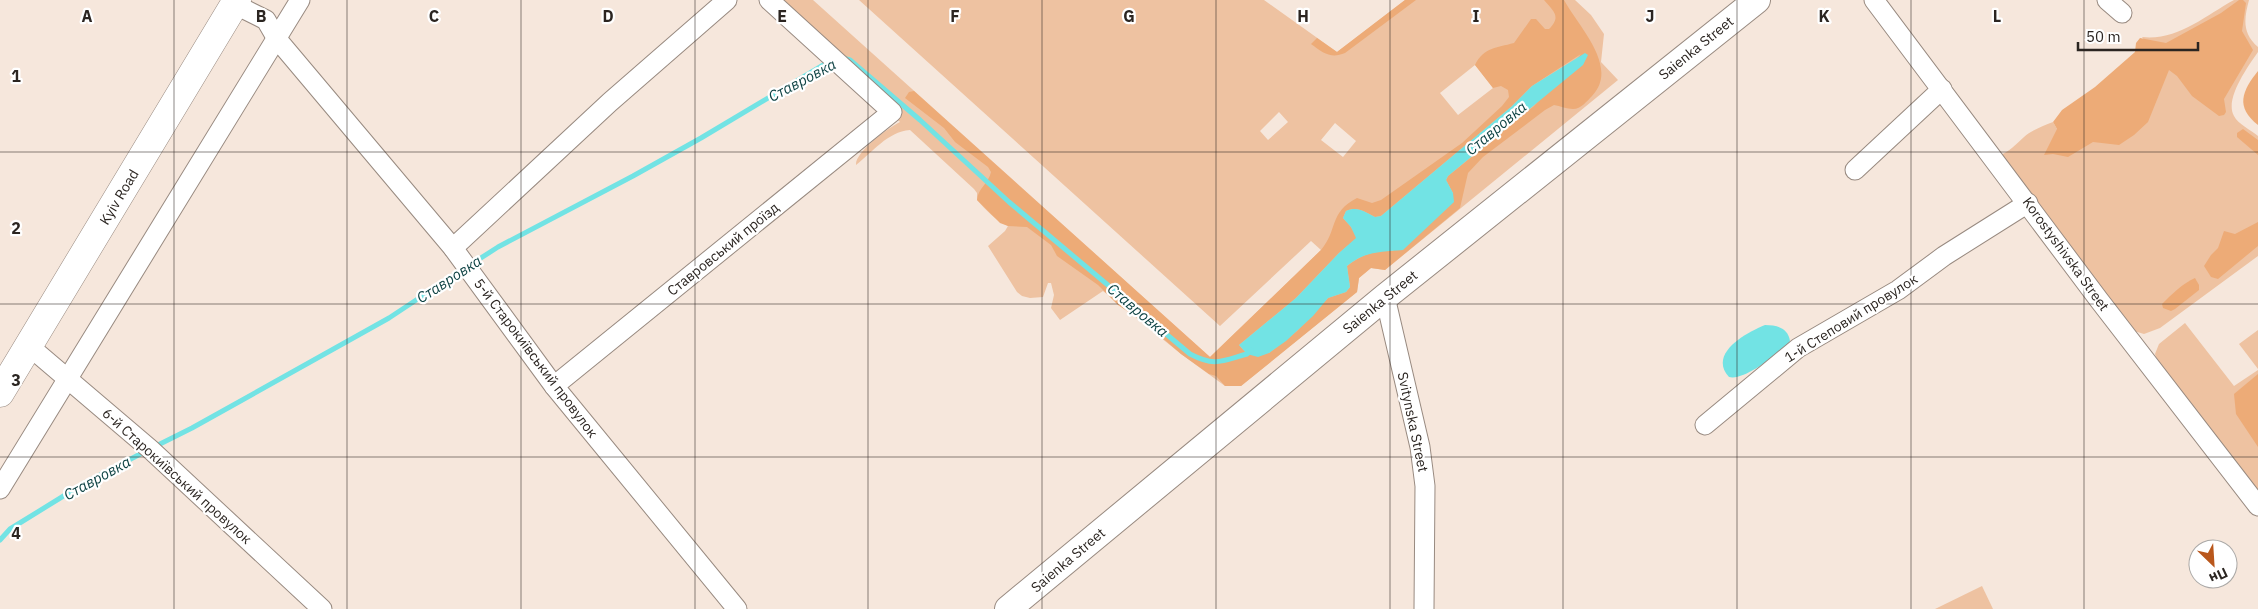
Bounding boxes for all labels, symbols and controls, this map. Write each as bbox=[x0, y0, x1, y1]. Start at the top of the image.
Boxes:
text: A bbox=[82, 6, 93, 26]
text: B bbox=[256, 6, 267, 26]
text: C bbox=[429, 6, 439, 26]
text: D bbox=[602, 6, 614, 26]
text: E bbox=[777, 6, 787, 26]
text: F bbox=[950, 6, 960, 26]
text: G bbox=[1123, 6, 1135, 26]
text: H bbox=[1297, 6, 1309, 26]
text: I bbox=[1473, 6, 1480, 26]
text: J bbox=[1646, 6, 1654, 26]
text: K bbox=[1818, 6, 1830, 26]
text: L bbox=[1993, 6, 2001, 26]
street label: Saienka Street bbox=[1655, 12, 1737, 84]
scale bar bbox=[2078, 20, 2198, 52]
text: 50 m bbox=[2086, 27, 2121, 46]
water label: Ставровка bbox=[765, 54, 839, 106]
text: 1 bbox=[11, 66, 21, 86]
water label: Ставровка bbox=[1462, 97, 1531, 159]
street label: Kyiv Road bbox=[95, 166, 143, 228]
street label: Korostyshivska Street bbox=[2019, 194, 2113, 314]
street label: Ставровський проїзд bbox=[663, 198, 783, 300]
text: 2 bbox=[11, 218, 21, 238]
water label: Ставровка bbox=[413, 251, 485, 307]
street label: Saienka Street bbox=[1339, 266, 1421, 338]
street label: 1-й Степовий провулок bbox=[1781, 269, 1921, 366]
street label: 5-й Старокиївський провулок bbox=[470, 275, 602, 442]
water label: Ставровка bbox=[1104, 279, 1173, 341]
text: 3 bbox=[11, 370, 21, 390]
street label: Svitynska Street bbox=[1394, 370, 1432, 474]
street label: 6-й Старокиївський провулок bbox=[99, 404, 256, 548]
water label: Ставровка bbox=[60, 452, 134, 504]
text: 4 bbox=[11, 523, 21, 543]
street label: Saienka Street bbox=[1027, 524, 1109, 596]
north arrow bbox=[2188, 539, 2238, 589]
text: Пн bbox=[2206, 564, 2231, 588]

